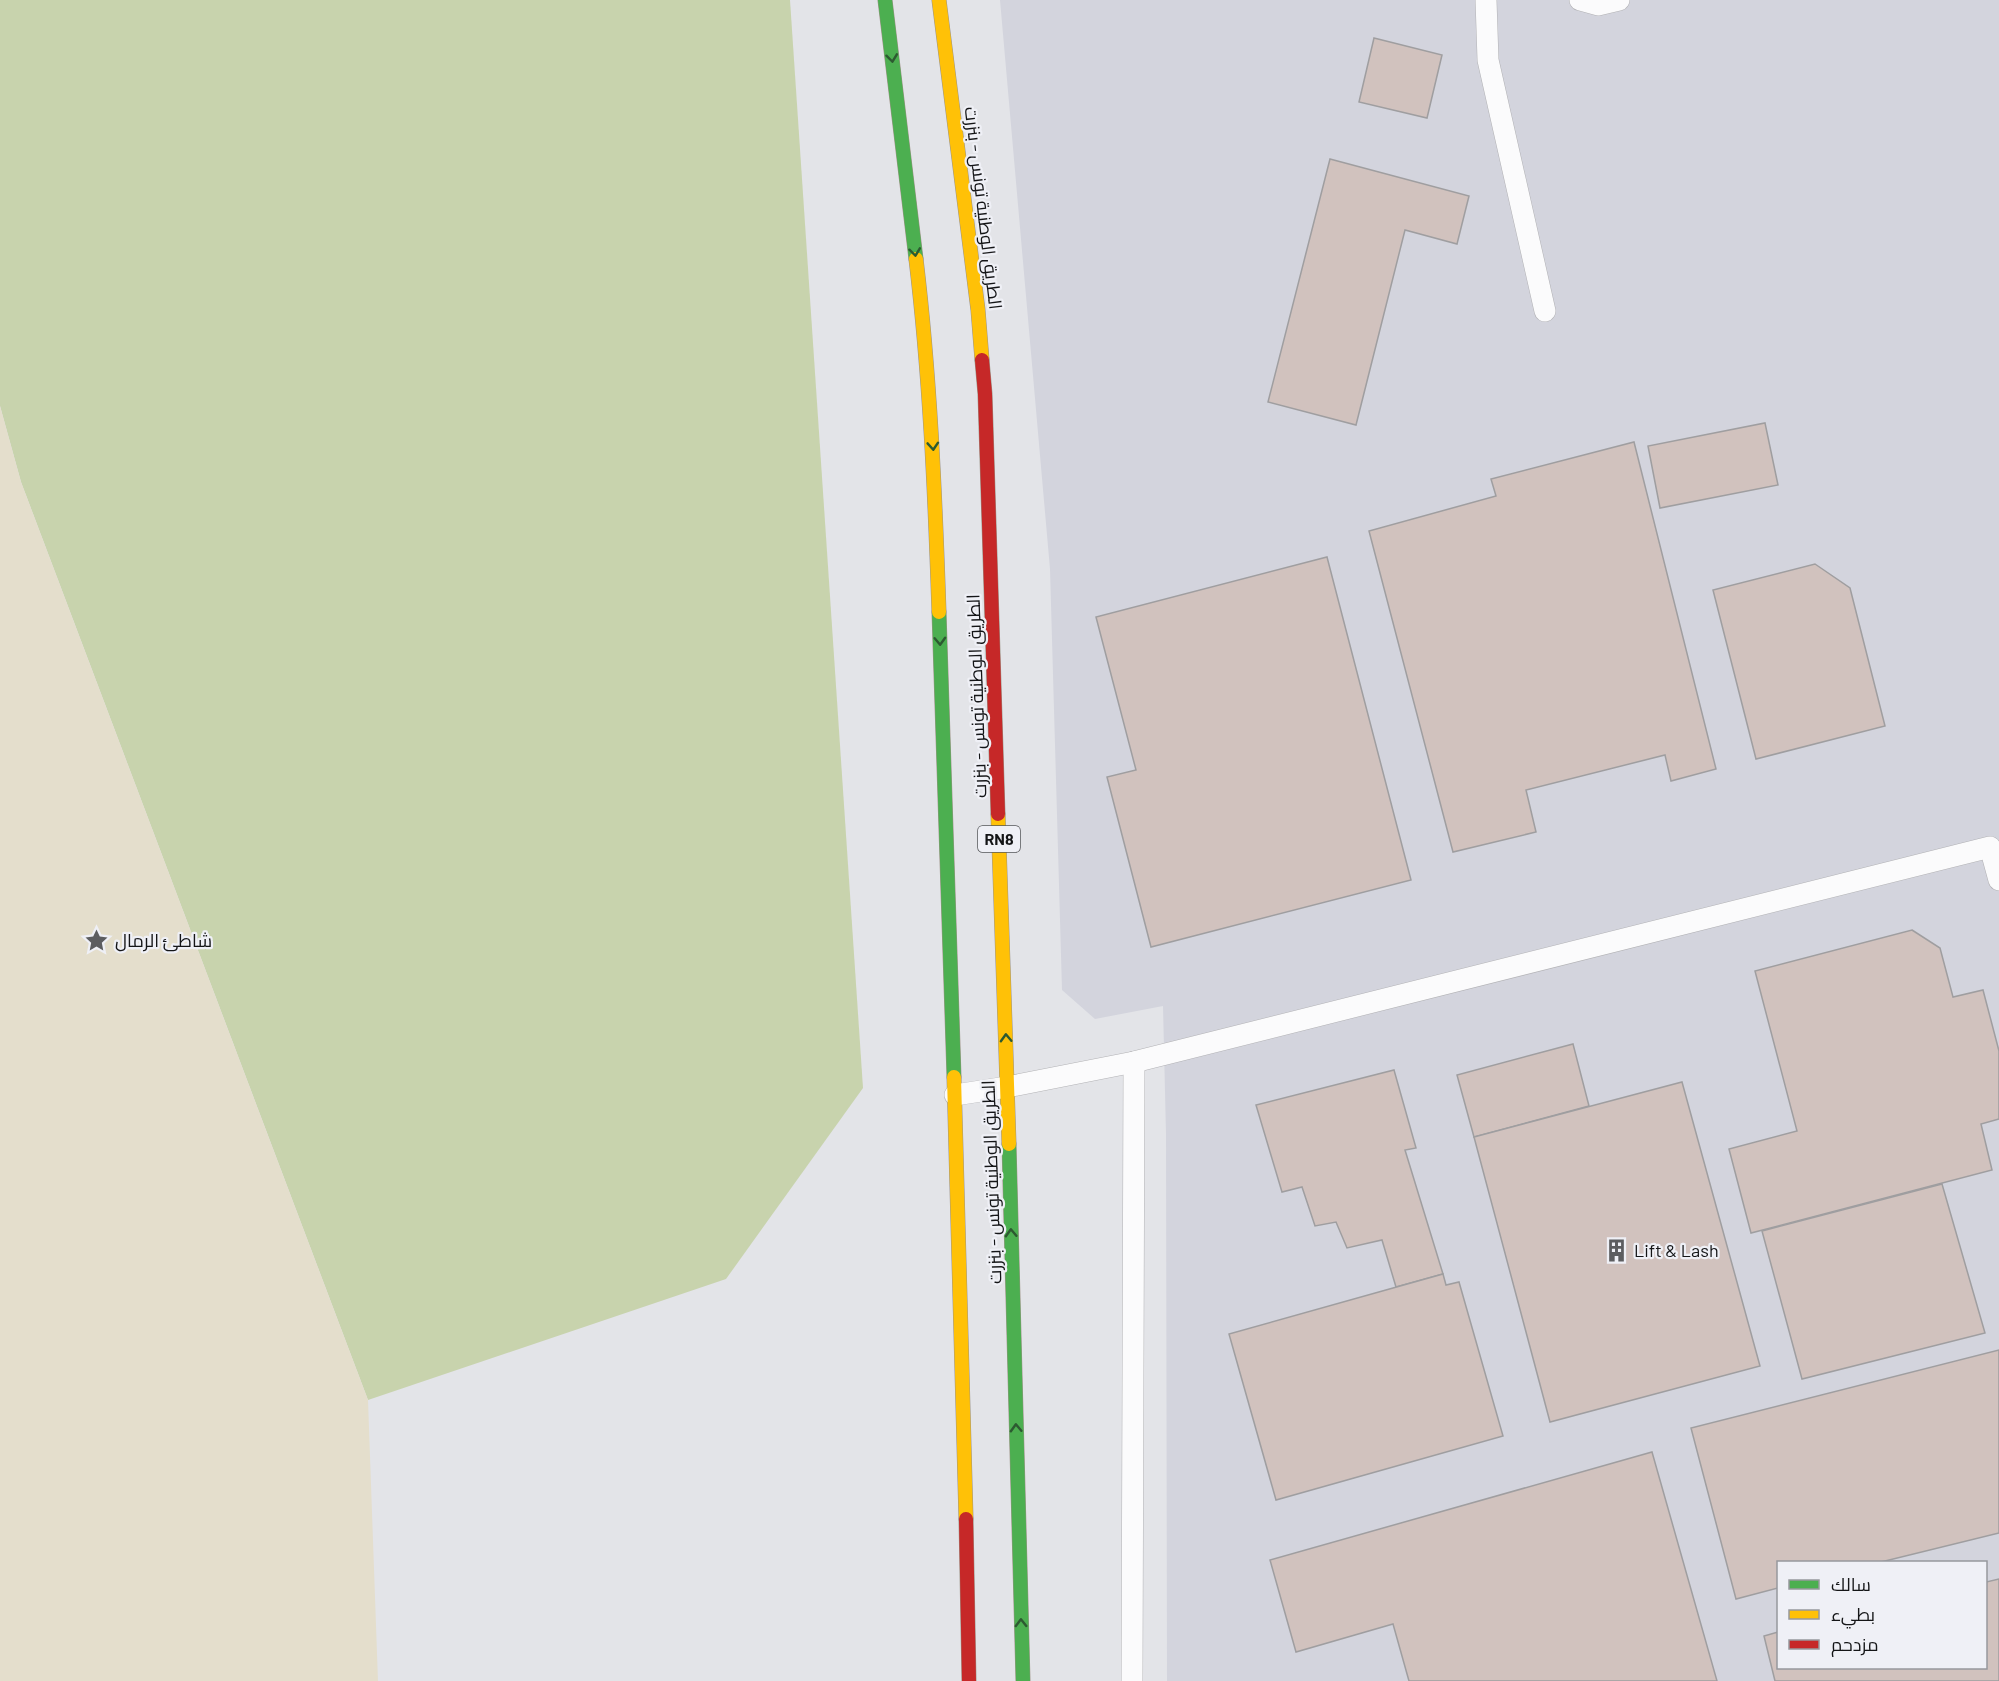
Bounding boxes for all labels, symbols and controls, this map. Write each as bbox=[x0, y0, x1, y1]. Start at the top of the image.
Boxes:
one-way arrow bbox=[885, 53, 897, 63]
street label: الطريق الوطنية تونس - بنزرت bbox=[959, 105, 1007, 311]
one-way arrow bbox=[909, 247, 921, 256]
one-way arrow bbox=[926, 441, 939, 450]
street label: الطريق الوطنية تونس - بنزرت bbox=[961, 594, 993, 798]
one-way arrow bbox=[934, 636, 946, 645]
road number: RN8 bbox=[978, 826, 1020, 852]
place icon: شاطئ الرمال bbox=[84, 928, 110, 954]
place label: شاطئ الرمال bbox=[115, 929, 212, 952]
one-way arrow bbox=[999, 1033, 1012, 1042]
street label: الطريق الوطنية تونس - بنزرت bbox=[976, 1080, 1008, 1284]
one-way arrow bbox=[1005, 1228, 1017, 1237]
building icon: Lift & Lash bbox=[1603, 1238, 1629, 1264]
place label: Lift & Lash bbox=[1634, 1239, 1719, 1261]
one-way arrow bbox=[1010, 1423, 1023, 1432]
legend bbox=[1777, 1561, 1987, 1669]
text: سالك bbox=[1831, 1573, 1871, 1595]
text: بطيء bbox=[1831, 1603, 1875, 1629]
one-way arrow bbox=[1015, 1618, 1028, 1627]
text: مزدحم bbox=[1831, 1633, 1879, 1657]

